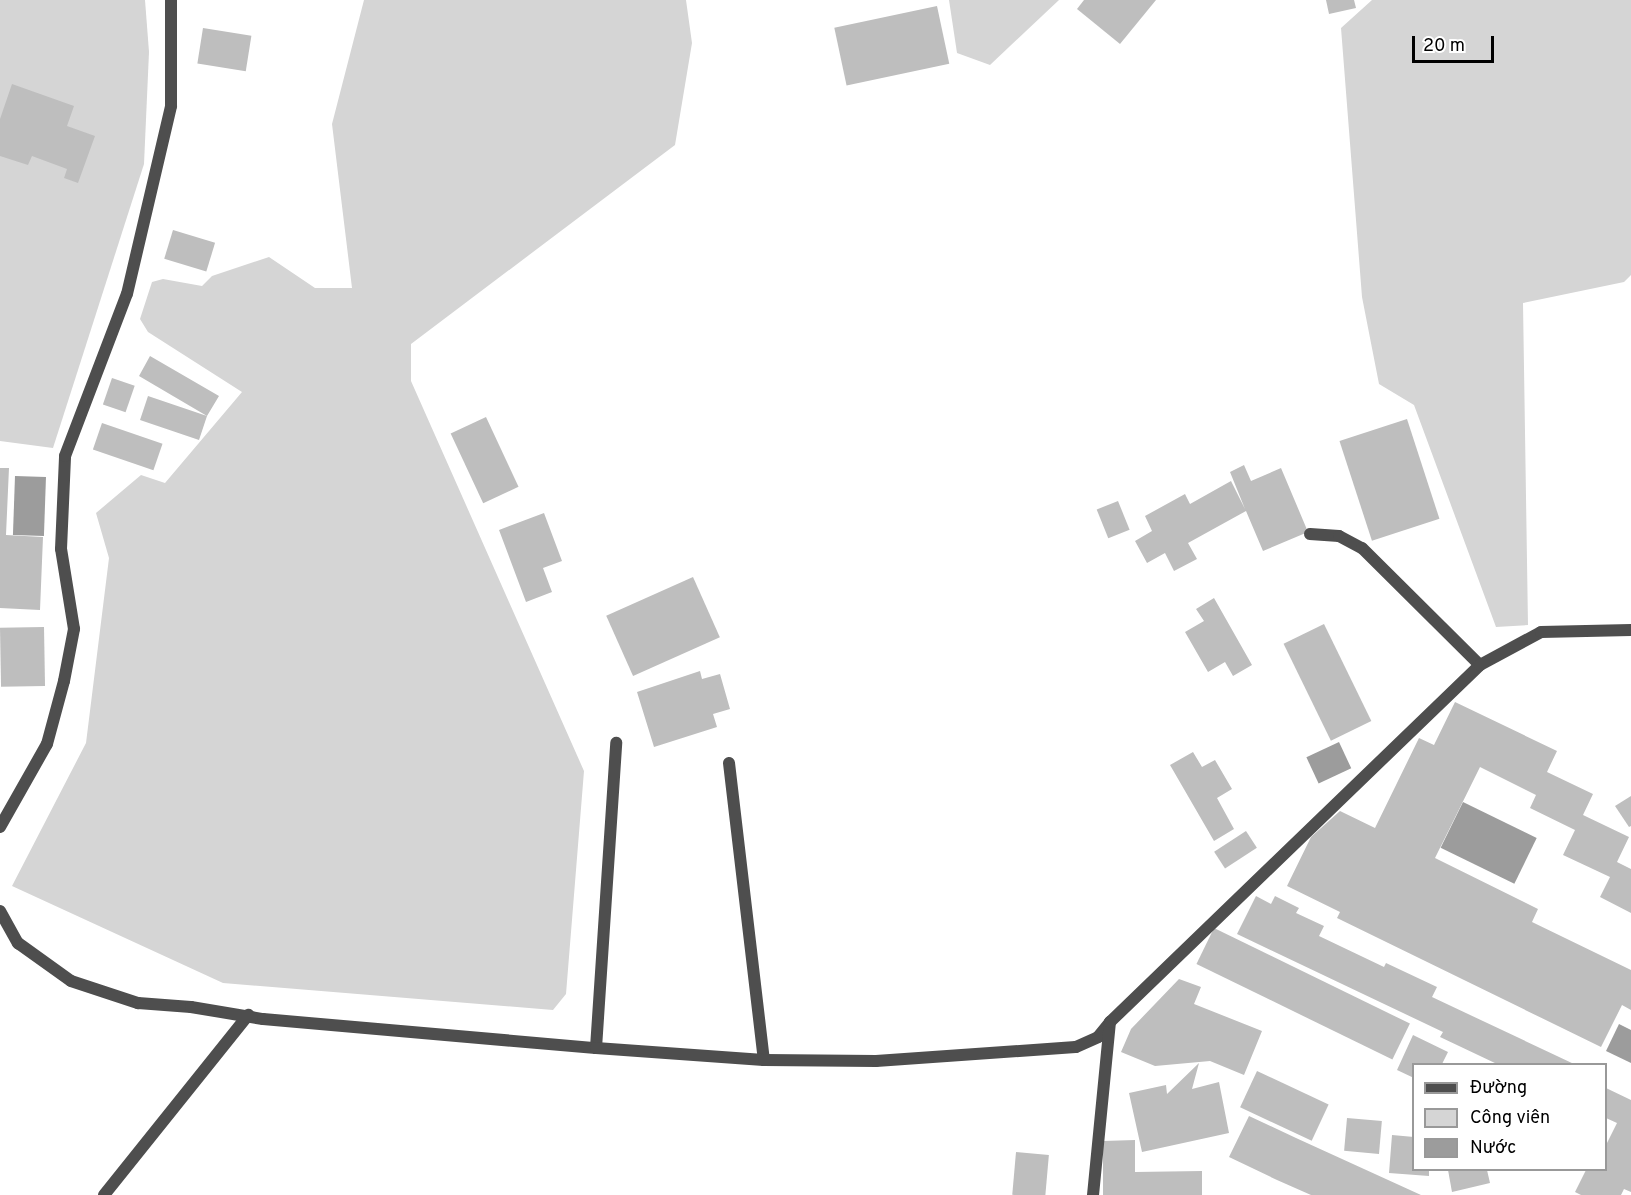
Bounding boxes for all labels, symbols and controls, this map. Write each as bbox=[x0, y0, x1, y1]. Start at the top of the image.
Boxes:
scale bar bbox=[1415, 24, 1498, 62]
text: 20 m bbox=[1423, 35, 1465, 58]
legend bbox=[1412, 1063, 1607, 1171]
text: Đường bbox=[1470, 1077, 1527, 1100]
text: Công viên bbox=[1470, 1107, 1550, 1130]
text: Nước bbox=[1470, 1137, 1516, 1160]

